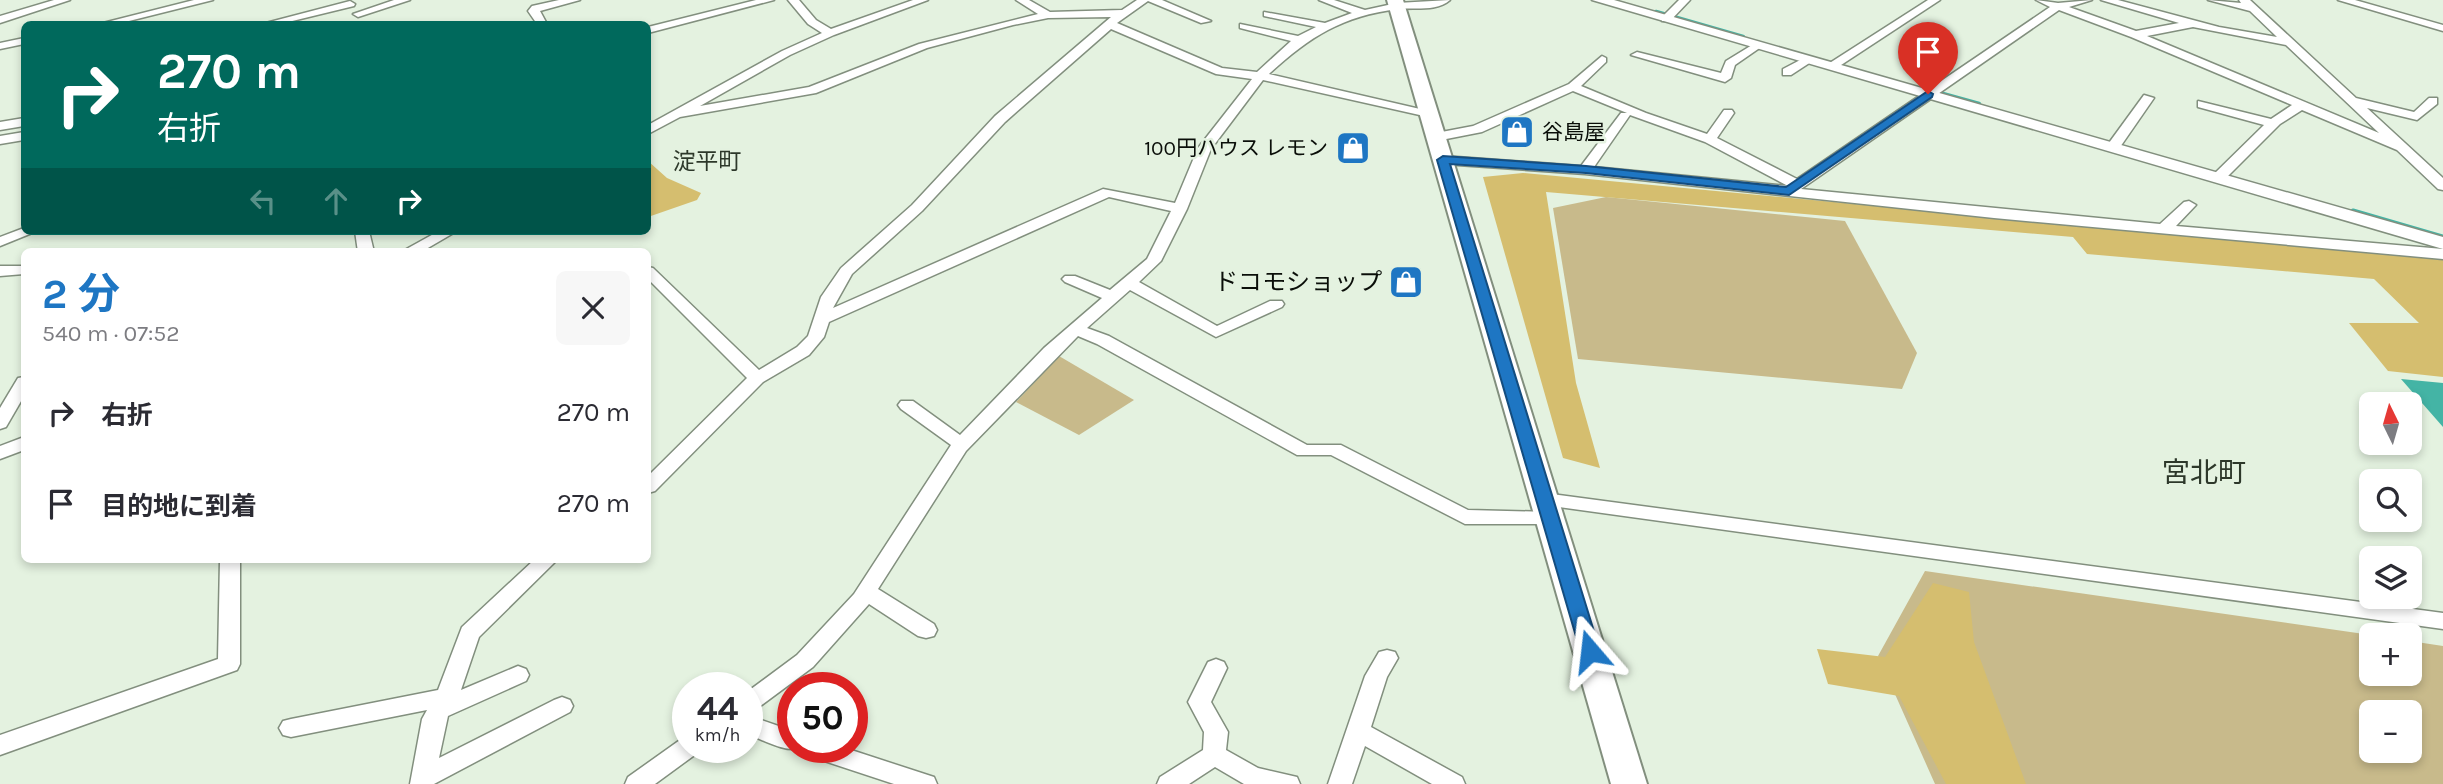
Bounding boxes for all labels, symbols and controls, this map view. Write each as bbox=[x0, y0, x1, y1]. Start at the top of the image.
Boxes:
pin bbox=[1898, 22, 1958, 94]
icon: arrive bbox=[1909, 33, 1947, 71]
text: 270 m bbox=[157, 43, 301, 100]
icon: right bbox=[42, 49, 133, 140]
text: 右折 bbox=[157, 110, 221, 147]
shop icon: 谷島屋 bbox=[1498, 113, 1536, 151]
place label: 谷島屋 bbox=[1542, 120, 1605, 144]
shop icon: 100円ハウス レモン bbox=[1334, 129, 1372, 167]
place label: 100円ハウス レモン bbox=[1144, 136, 1328, 160]
district label: 淀平町 bbox=[673, 148, 742, 175]
icon: left bbox=[244, 182, 282, 220]
icon: ahead bbox=[317, 182, 355, 220]
icon: right bbox=[390, 182, 428, 220]
shop icon: ドコモショップ bbox=[1387, 263, 1425, 301]
place label: ドコモショップ bbox=[1214, 268, 1382, 296]
text: 2 分 bbox=[42, 269, 120, 319]
button: close bbox=[556, 271, 630, 345]
text: 540 m · 07:52 bbox=[42, 320, 180, 347]
north arrow bbox=[2359, 392, 2422, 455]
map controls bbox=[2359, 392, 2422, 763]
icon: right bbox=[42, 394, 80, 432]
text: 270 m bbox=[557, 397, 630, 428]
text: 右折 bbox=[101, 400, 153, 431]
district label: 宮北町 bbox=[2162, 456, 2246, 489]
button: search bbox=[2359, 469, 2422, 532]
icon: arrive bbox=[42, 485, 80, 523]
text: 270 m bbox=[557, 488, 630, 519]
text: 目的地に到着 bbox=[101, 491, 257, 522]
button: layers bbox=[2359, 546, 2422, 609]
position arrow bbox=[1553, 614, 1627, 688]
button: + bbox=[2359, 623, 2422, 686]
speed limit sign: 50 bbox=[777, 672, 868, 763]
text: 44 bbox=[697, 688, 738, 729]
button: − bbox=[2359, 700, 2422, 763]
text: km/h bbox=[695, 724, 740, 746]

